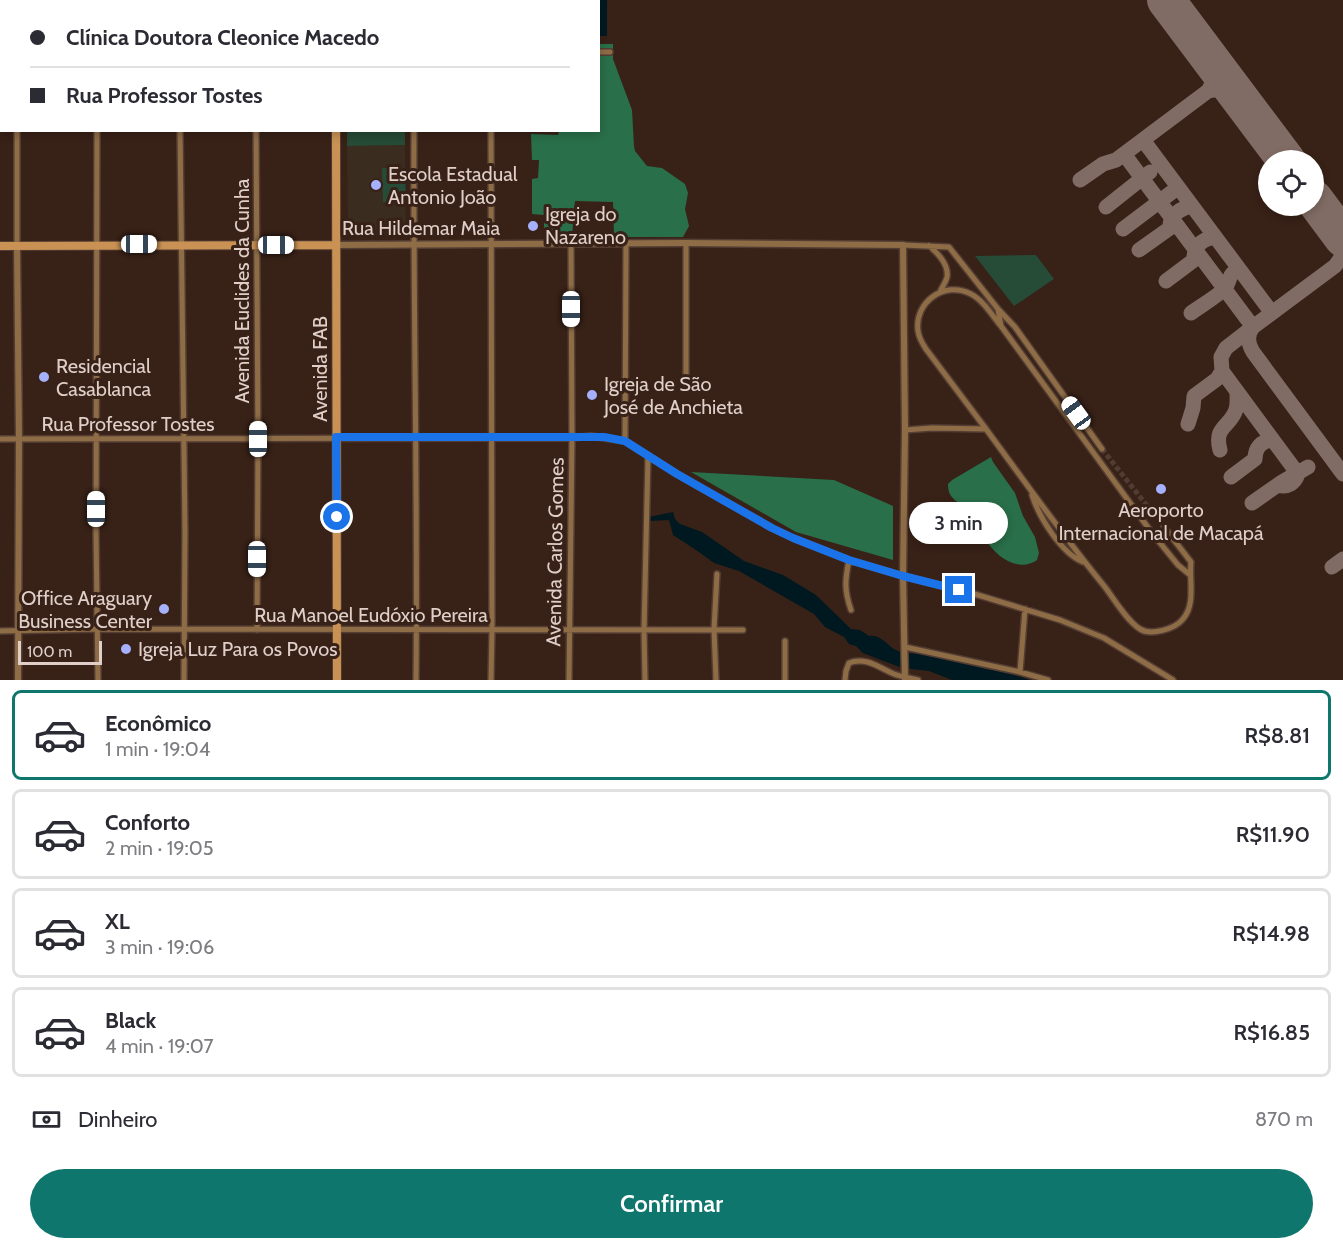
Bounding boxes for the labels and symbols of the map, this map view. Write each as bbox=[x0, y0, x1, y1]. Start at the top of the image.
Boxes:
place label: Escola Estadual Antonio João bbox=[388, 162, 518, 209]
street label: Avenida Euclides da Cunha bbox=[230, 178, 254, 403]
marker: Escola Estadual Antonio João bbox=[369, 178, 383, 192]
place label: Igreja do Nazareno bbox=[545, 202, 626, 249]
street label: Rua Hildemar Maia bbox=[342, 216, 500, 240]
marker: Igreja do Nazareno bbox=[526, 219, 540, 233]
car bbox=[121, 235, 157, 253]
car bbox=[258, 236, 294, 254]
car bbox=[562, 291, 580, 327]
street label: Avenida FAB bbox=[308, 316, 332, 422]
place label: Residencial Casablanca bbox=[56, 354, 151, 401]
marker: Residencial Casablanca bbox=[37, 370, 51, 384]
place label: Igreja de São José de Anchieta bbox=[603, 372, 743, 419]
marker: Igreja de São José de Anchieta bbox=[585, 388, 599, 402]
car bbox=[1058, 393, 1094, 433]
street label: Rua Professor Tostes bbox=[41, 412, 215, 436]
car bbox=[249, 421, 267, 457]
street label: Avenida Carlos Gomes bbox=[541, 457, 569, 647]
marker: Aeroporto Internacional de Macapá bbox=[1154, 482, 1168, 496]
car bbox=[87, 491, 105, 527]
place label: Aeroporto Internacional de Macapá bbox=[1058, 498, 1264, 545]
route start bbox=[323, 503, 350, 530]
callout: 3 min bbox=[910, 503, 1008, 545]
car bbox=[248, 541, 266, 577]
route end bbox=[945, 576, 972, 603]
place label: Office Araguary Business Center bbox=[18, 586, 153, 633]
marker: Office Araguary Business Center bbox=[157, 602, 171, 616]
street label: Rua Manoel Eudóxio Pereira bbox=[254, 603, 488, 627]
place label: Igreja Luz Para os Povos bbox=[138, 637, 337, 661]
scale bar bbox=[18, 638, 102, 666]
marker: Igreja Luz Para os Povos bbox=[119, 642, 133, 656]

